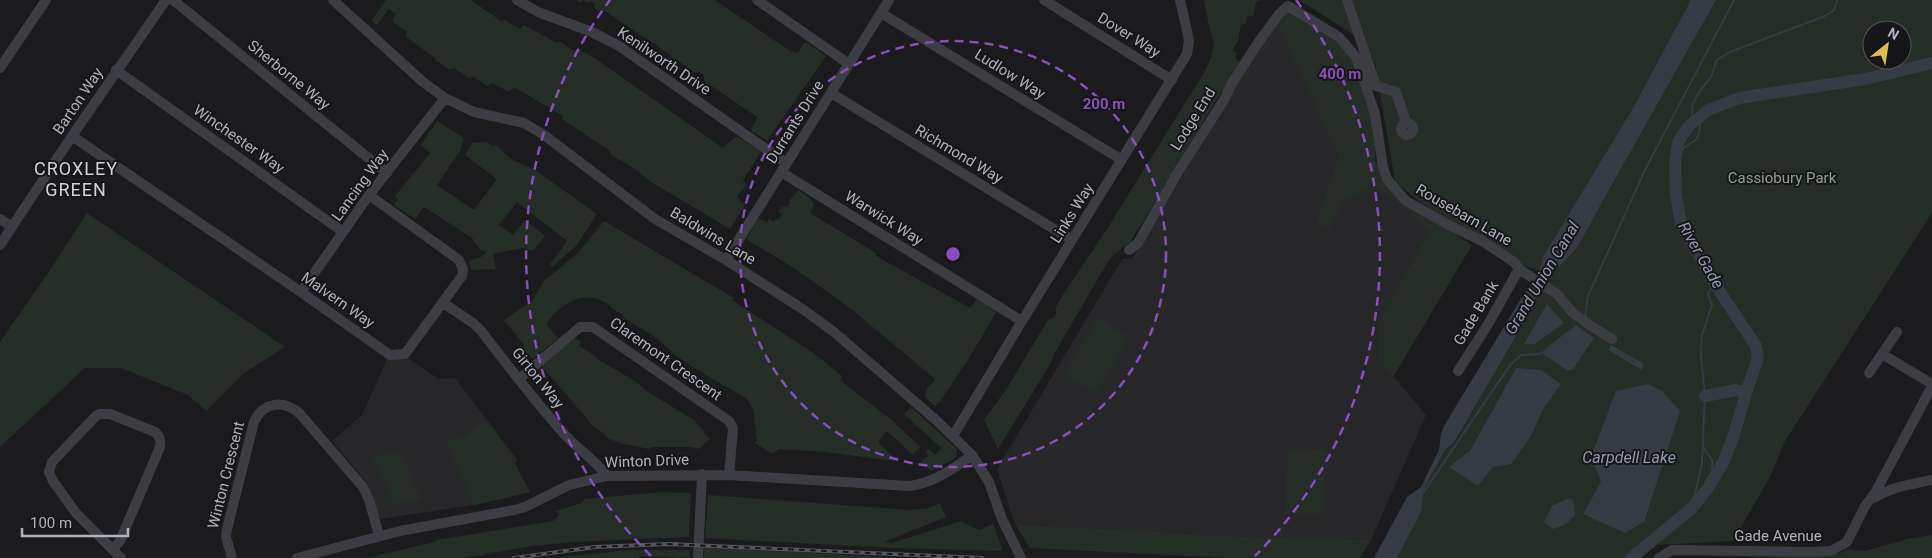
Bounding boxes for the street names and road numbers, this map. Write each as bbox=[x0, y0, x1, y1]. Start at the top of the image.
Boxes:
street label: Dover Way bbox=[1094, 9, 1164, 61]
street label: Kenilworth Drive bbox=[614, 23, 714, 99]
street label: Sherborne Way bbox=[244, 36, 334, 114]
street label: Ludlow Way bbox=[971, 45, 1049, 103]
street label: Barton Way bbox=[49, 64, 107, 138]
street label: Durrants Drive bbox=[762, 77, 828, 167]
street label: Lodge End bbox=[1167, 84, 1219, 154]
street label: Winchester Way bbox=[190, 101, 288, 177]
street label: Richmond Way bbox=[912, 121, 1006, 187]
street label: Lancing Way bbox=[328, 145, 392, 225]
street label: Links Way bbox=[1047, 180, 1097, 246]
street label: Rousebarn Lane bbox=[1413, 180, 1515, 250]
street label: Warwick Way bbox=[842, 187, 926, 249]
street label: Baldwins Lane bbox=[667, 203, 759, 269]
street label: Malvern Way bbox=[298, 268, 378, 332]
street label: Gade Bank bbox=[1450, 277, 1502, 348]
street label: Claremont Crescent bbox=[607, 314, 725, 404]
street label: Girton Way bbox=[508, 344, 568, 412]
street label: Winton Crescent bbox=[204, 419, 248, 531]
street label: Winton Drive bbox=[605, 451, 689, 471]
street label: Gade Avenue bbox=[1734, 527, 1822, 545]

